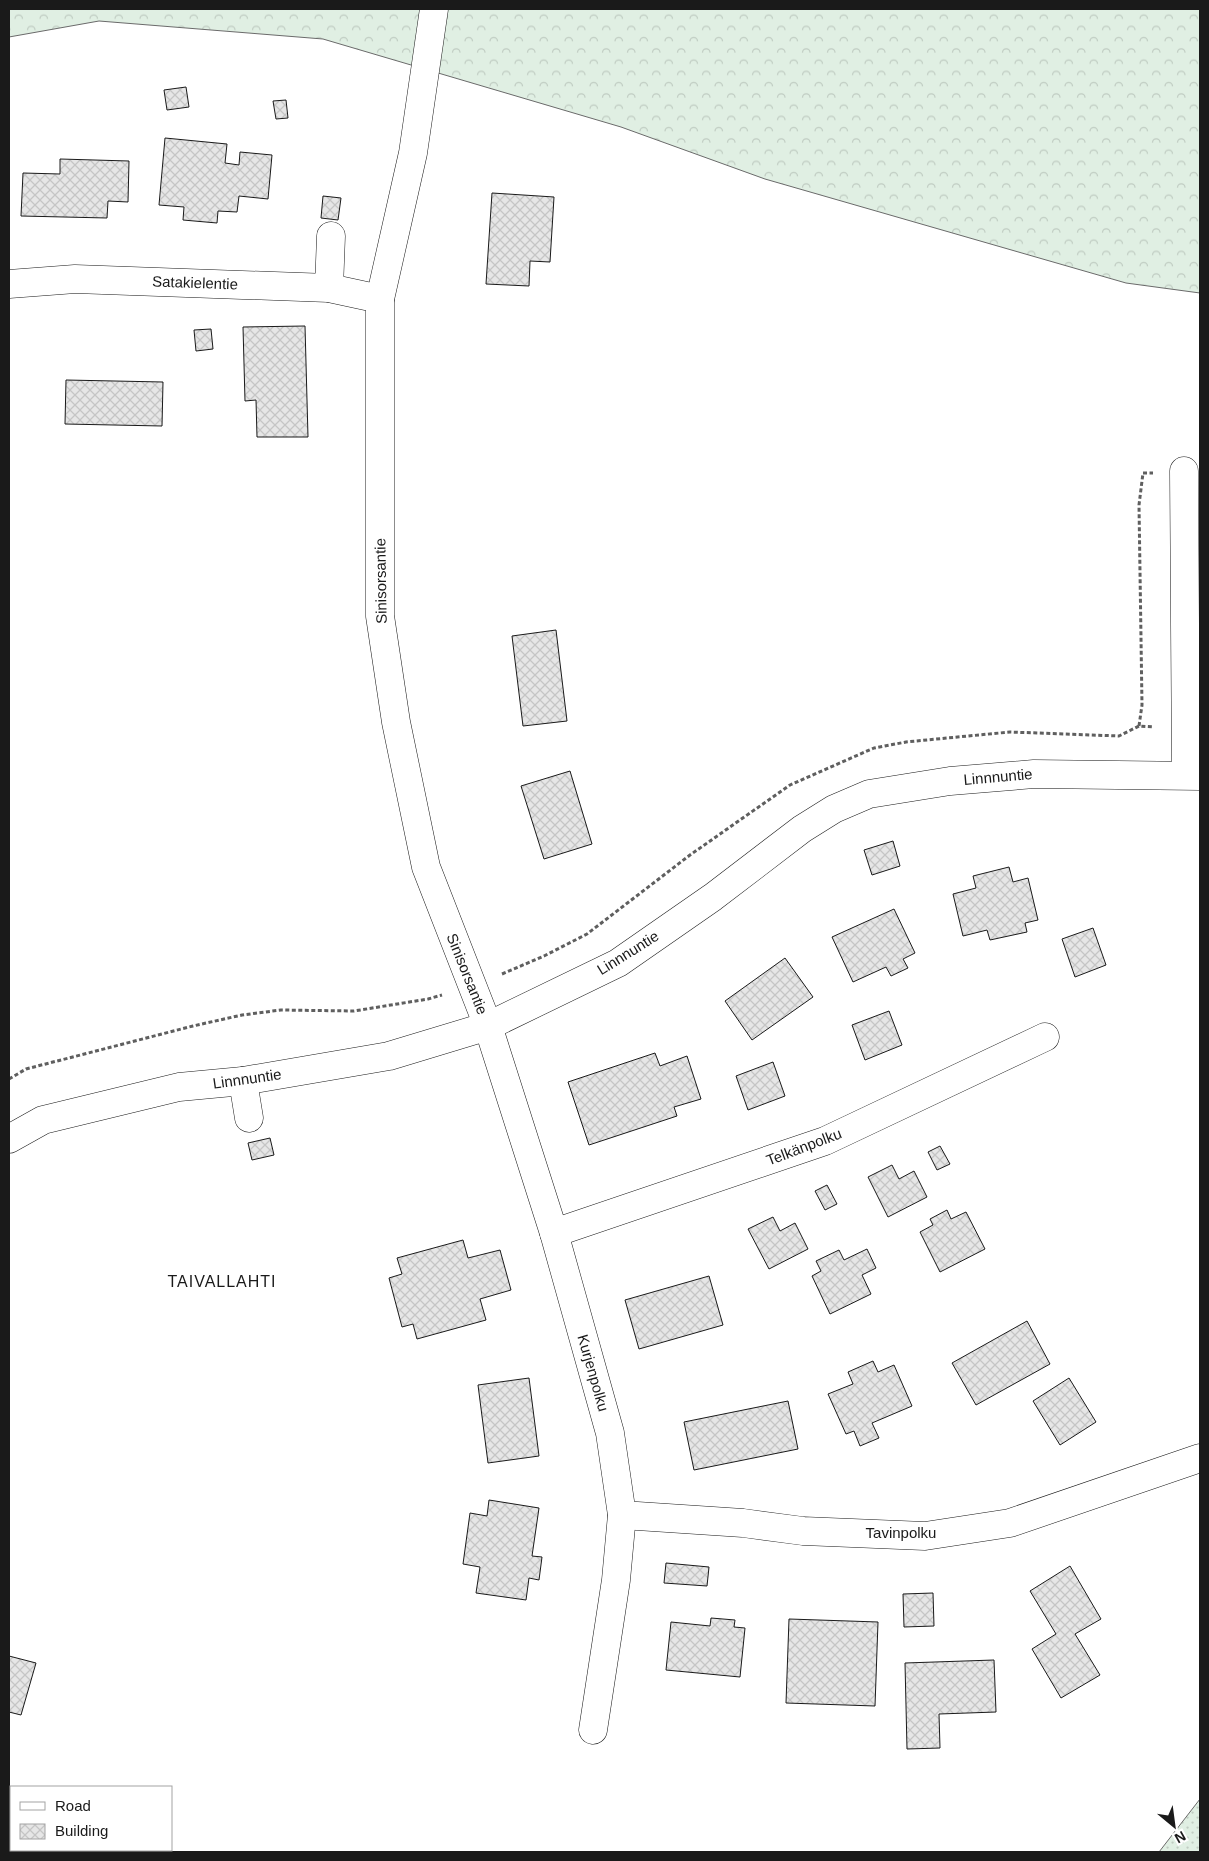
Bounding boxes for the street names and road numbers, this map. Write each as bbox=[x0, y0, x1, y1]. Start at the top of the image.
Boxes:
street label: Satakielentie bbox=[152, 273, 238, 292]
street label: Sinisorsantie bbox=[371, 538, 390, 624]
street label: Linnnuntie bbox=[963, 765, 1033, 788]
street label: Linnnuntie bbox=[594, 927, 662, 978]
street label: Sinisorsantie bbox=[443, 931, 491, 1017]
street label: Linnnuntie bbox=[211, 1065, 282, 1092]
street label: Telkänpolku bbox=[764, 1124, 844, 1169]
street label: Kurjenpolku bbox=[574, 1332, 613, 1413]
street label: Tavinpolku bbox=[866, 1524, 936, 1541]

